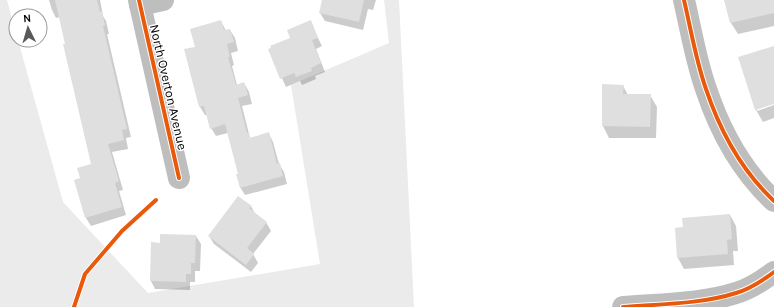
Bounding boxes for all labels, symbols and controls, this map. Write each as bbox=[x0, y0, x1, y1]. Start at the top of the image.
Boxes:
north arrow bbox=[8, 8, 48, 48]
text: N bbox=[23, 12, 32, 25]
street label: North Overton Avenue bbox=[147, 23, 190, 152]

